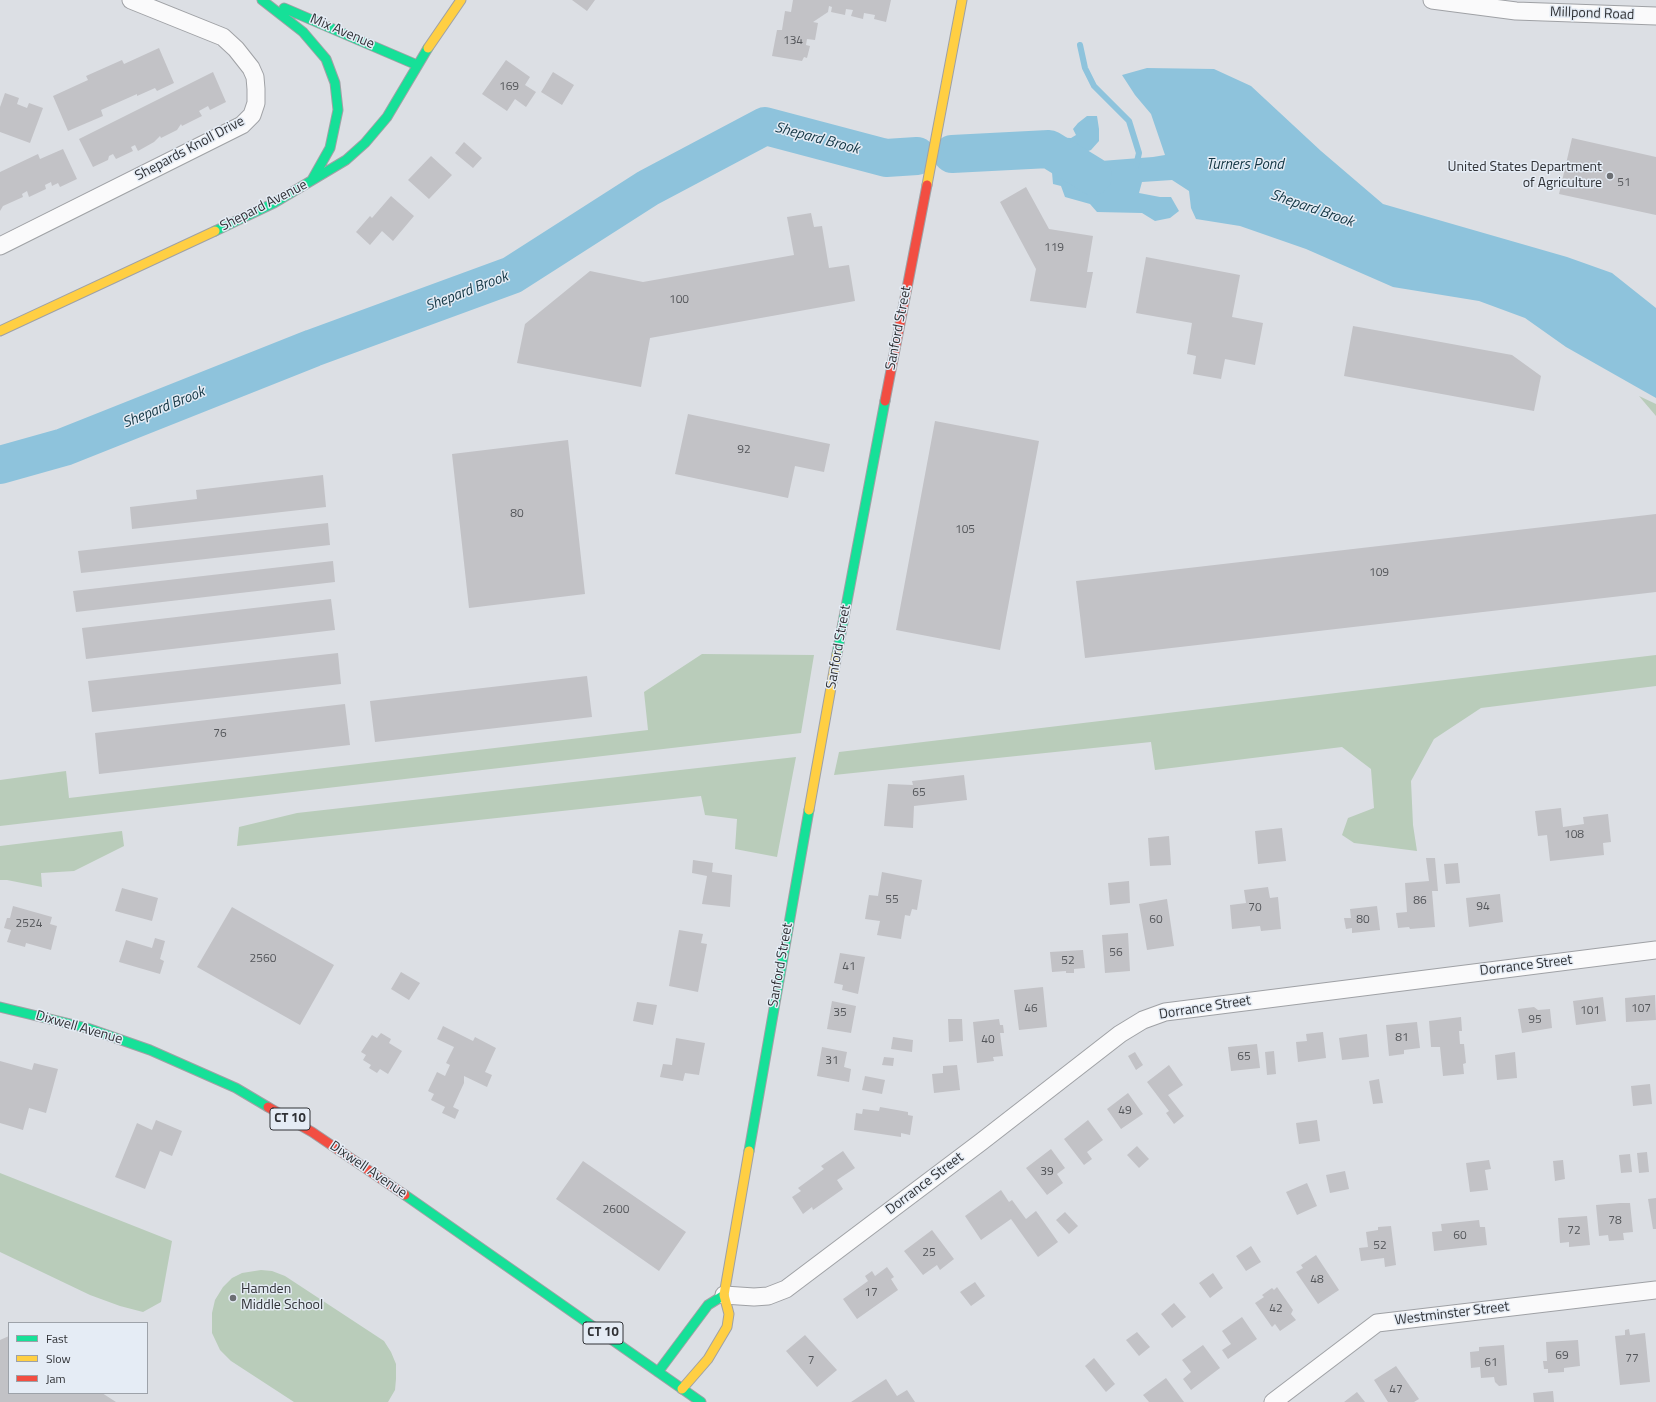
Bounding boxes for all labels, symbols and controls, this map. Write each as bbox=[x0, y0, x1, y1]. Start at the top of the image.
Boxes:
street label: Millpond Road bbox=[1550, 4, 1634, 24]
street label: Mix Avenue bbox=[307, 11, 377, 53]
house number: 134 bbox=[783, 34, 803, 48]
house number: 169 bbox=[499, 80, 519, 94]
street label: Shepards Knoll Drive bbox=[133, 113, 247, 185]
water label: Shepard Brook bbox=[773, 119, 861, 159]
water label: Turners Pond bbox=[1206, 156, 1284, 174]
place label: United States Department of Agriculture bbox=[1448, 160, 1602, 192]
marker: United States Department of Agriculture bbox=[1605, 171, 1615, 181]
house number: 51 bbox=[1617, 176, 1631, 190]
street label: Shepard Avenue bbox=[218, 177, 310, 235]
water label: Shepard Brook bbox=[1268, 186, 1356, 232]
house number: 119 bbox=[1044, 241, 1064, 255]
water label: Shepard Brook bbox=[423, 268, 511, 316]
street label: Sanford Street bbox=[883, 285, 915, 371]
house number: 100 bbox=[669, 293, 689, 307]
water label: Shepard Brook bbox=[120, 383, 208, 433]
house number: 92 bbox=[737, 443, 751, 457]
house number: 80 bbox=[510, 507, 524, 521]
house number: 105 bbox=[955, 523, 975, 537]
house number: 109 bbox=[1369, 566, 1389, 580]
street label: Sanford Street bbox=[823, 604, 855, 690]
house number: 76 bbox=[213, 727, 227, 741]
house number: 65 bbox=[912, 786, 926, 800]
house number: 108 bbox=[1564, 828, 1584, 842]
house number: 55 bbox=[885, 893, 899, 907]
house number: 86 bbox=[1413, 894, 1427, 908]
house number: 94 bbox=[1476, 900, 1490, 914]
house number: 70 bbox=[1248, 901, 1262, 915]
house number: 60 bbox=[1149, 913, 1163, 927]
house number: 80 bbox=[1356, 913, 1370, 927]
house number: 2524 bbox=[16, 917, 42, 931]
street label: Sanford Street bbox=[765, 922, 797, 1008]
house number: 56 bbox=[1109, 946, 1123, 960]
house number: 2560 bbox=[250, 952, 276, 966]
street label: Dorrance Street bbox=[1479, 952, 1573, 980]
house number: 52 bbox=[1061, 954, 1075, 968]
house number: 41 bbox=[842, 960, 856, 974]
street label: Dorrance Street bbox=[1158, 992, 1252, 1024]
house number: 46 bbox=[1024, 1002, 1038, 1016]
house number: 107 bbox=[1631, 1002, 1651, 1016]
house number: 101 bbox=[1580, 1004, 1600, 1018]
house number: 35 bbox=[833, 1006, 847, 1020]
street label: Dixwell Avenue bbox=[34, 1008, 124, 1048]
house number: 95 bbox=[1528, 1013, 1542, 1027]
house number: 81 bbox=[1395, 1031, 1409, 1045]
house number: 40 bbox=[981, 1033, 995, 1047]
house number: 65 bbox=[1237, 1050, 1251, 1064]
house number: 31 bbox=[825, 1054, 839, 1068]
house number: 49 bbox=[1118, 1104, 1132, 1118]
road number: CT 10 bbox=[270, 1108, 310, 1130]
street label: Dixwell Avenue bbox=[326, 1138, 410, 1202]
street label: Dorrance Street bbox=[883, 1149, 967, 1219]
house number: 39 bbox=[1040, 1165, 1054, 1179]
house number: 2600 bbox=[603, 1203, 629, 1217]
house number: 78 bbox=[1608, 1214, 1622, 1228]
house number: 72 bbox=[1567, 1224, 1581, 1238]
house number: 60 bbox=[1453, 1229, 1467, 1243]
house number: 52 bbox=[1373, 1239, 1387, 1253]
house number: 25 bbox=[922, 1246, 936, 1260]
house number: 48 bbox=[1310, 1273, 1324, 1287]
place label: Hamden Middle School bbox=[241, 1282, 323, 1314]
house number: 17 bbox=[864, 1286, 878, 1300]
marker: Hamden Middle School bbox=[228, 1293, 238, 1303]
street label: Westminster Street bbox=[1394, 1299, 1510, 1329]
house number: 42 bbox=[1269, 1302, 1283, 1316]
legend bbox=[8, 1322, 148, 1394]
road number: CT 10 bbox=[583, 1322, 623, 1344]
text: Fast bbox=[46, 1329, 68, 1348]
text: Slow bbox=[46, 1349, 71, 1368]
house number: 69 bbox=[1555, 1349, 1569, 1363]
house number: 77 bbox=[1625, 1352, 1639, 1366]
house number: 7 bbox=[808, 1354, 814, 1368]
house number: 61 bbox=[1484, 1356, 1498, 1370]
text: Jam bbox=[46, 1369, 66, 1388]
house number: 47 bbox=[1389, 1383, 1403, 1397]

